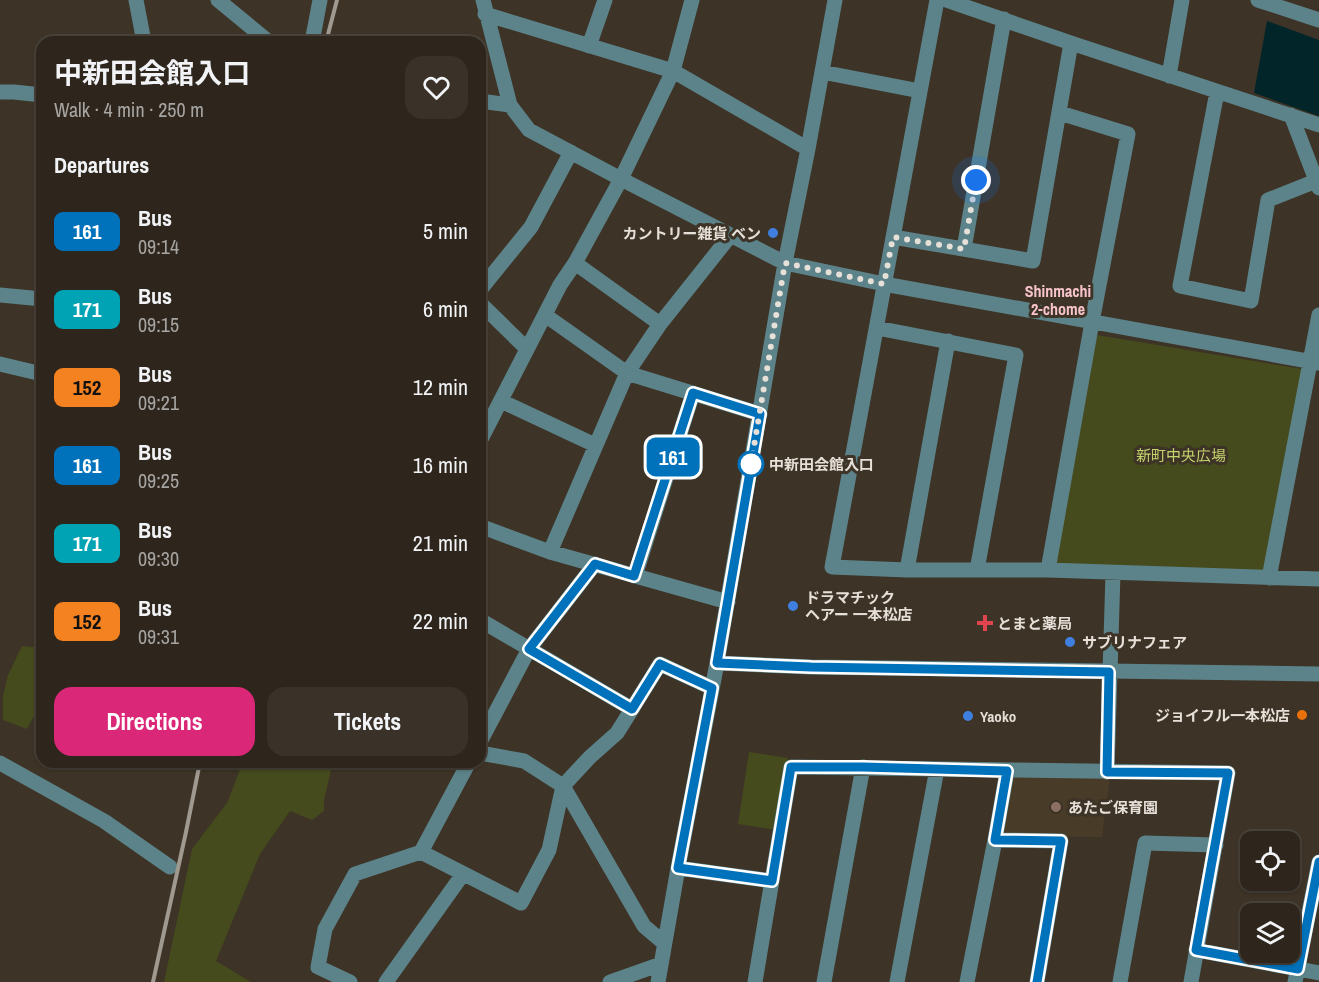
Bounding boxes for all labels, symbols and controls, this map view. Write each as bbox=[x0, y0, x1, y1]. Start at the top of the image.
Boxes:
text: 中新田会館入口 bbox=[54, 54, 250, 92]
button: heart bbox=[405, 56, 468, 119]
text: Walk · 4 min · 250 m bbox=[54, 96, 204, 123]
text: Departures bbox=[54, 150, 149, 180]
your location bbox=[961, 165, 991, 195]
text: Bus bbox=[138, 203, 172, 233]
text: 5 min bbox=[423, 216, 468, 246]
text: 161 bbox=[73, 217, 101, 246]
place label: カントリー雑貨 ベン bbox=[623, 223, 761, 244]
marker: カントリー雑貨 ベン bbox=[766, 226, 780, 240]
text: 09:14 bbox=[138, 233, 179, 260]
district label: Shinmachi 2-chome bbox=[1025, 280, 1091, 320]
text: Bus bbox=[138, 281, 172, 311]
text: 6 min bbox=[423, 294, 468, 324]
text: 171 bbox=[73, 295, 101, 324]
text: 09:15 bbox=[138, 311, 179, 338]
text: Bus bbox=[138, 359, 172, 389]
text: 12 min bbox=[413, 372, 468, 402]
text: 152 bbox=[73, 373, 101, 402]
text: 09:21 bbox=[138, 389, 179, 416]
text: Bus bbox=[138, 437, 172, 467]
line badge: 161 bbox=[638, 438, 708, 476]
text: 161 bbox=[659, 443, 687, 472]
park label: 新町中央広場 bbox=[1136, 445, 1226, 466]
text: 16 min bbox=[413, 450, 468, 480]
text: 161 bbox=[73, 451, 101, 480]
marker: 中新田会館入口 bbox=[738, 451, 764, 477]
place label: 中新田会館入口 bbox=[769, 454, 874, 475]
text: 09:25 bbox=[138, 467, 179, 494]
text: Bus bbox=[138, 515, 172, 545]
text: 21 min bbox=[413, 528, 468, 558]
text: 171 bbox=[73, 529, 101, 558]
text: 09:30 bbox=[138, 545, 179, 572]
place label: ドラマチック ヘアー 一本松店 bbox=[805, 587, 913, 625]
text: Bus bbox=[138, 593, 172, 623]
marker: ドラマチック ヘアー 一本松店 bbox=[786, 599, 800, 613]
text: 22 min bbox=[413, 606, 468, 636]
text: 152 bbox=[73, 607, 101, 636]
place label: とまと薬局 bbox=[997, 613, 1072, 634]
marker: とまと薬局 bbox=[978, 616, 992, 630]
text: 09:31 bbox=[138, 623, 179, 650]
place label: サブリナフェア bbox=[1082, 632, 1187, 653]
marker: サブリナフェア bbox=[1063, 635, 1077, 649]
button: Directions bbox=[54, 687, 255, 756]
button: Tickets bbox=[267, 687, 468, 756]
place label: ジョイフル一本松店 bbox=[1155, 705, 1290, 726]
place label: Yaoko bbox=[980, 706, 1016, 727]
marker: ジョイフル一本松店 bbox=[1295, 708, 1309, 722]
marker: Yaoko bbox=[961, 709, 975, 723]
place label: あたご保育園 bbox=[1068, 797, 1158, 818]
marker: あたご保育園 bbox=[1049, 800, 1063, 814]
map controls bbox=[1240, 831, 1300, 963]
button: locate bbox=[1240, 831, 1300, 891]
button: layers bbox=[1240, 903, 1300, 963]

